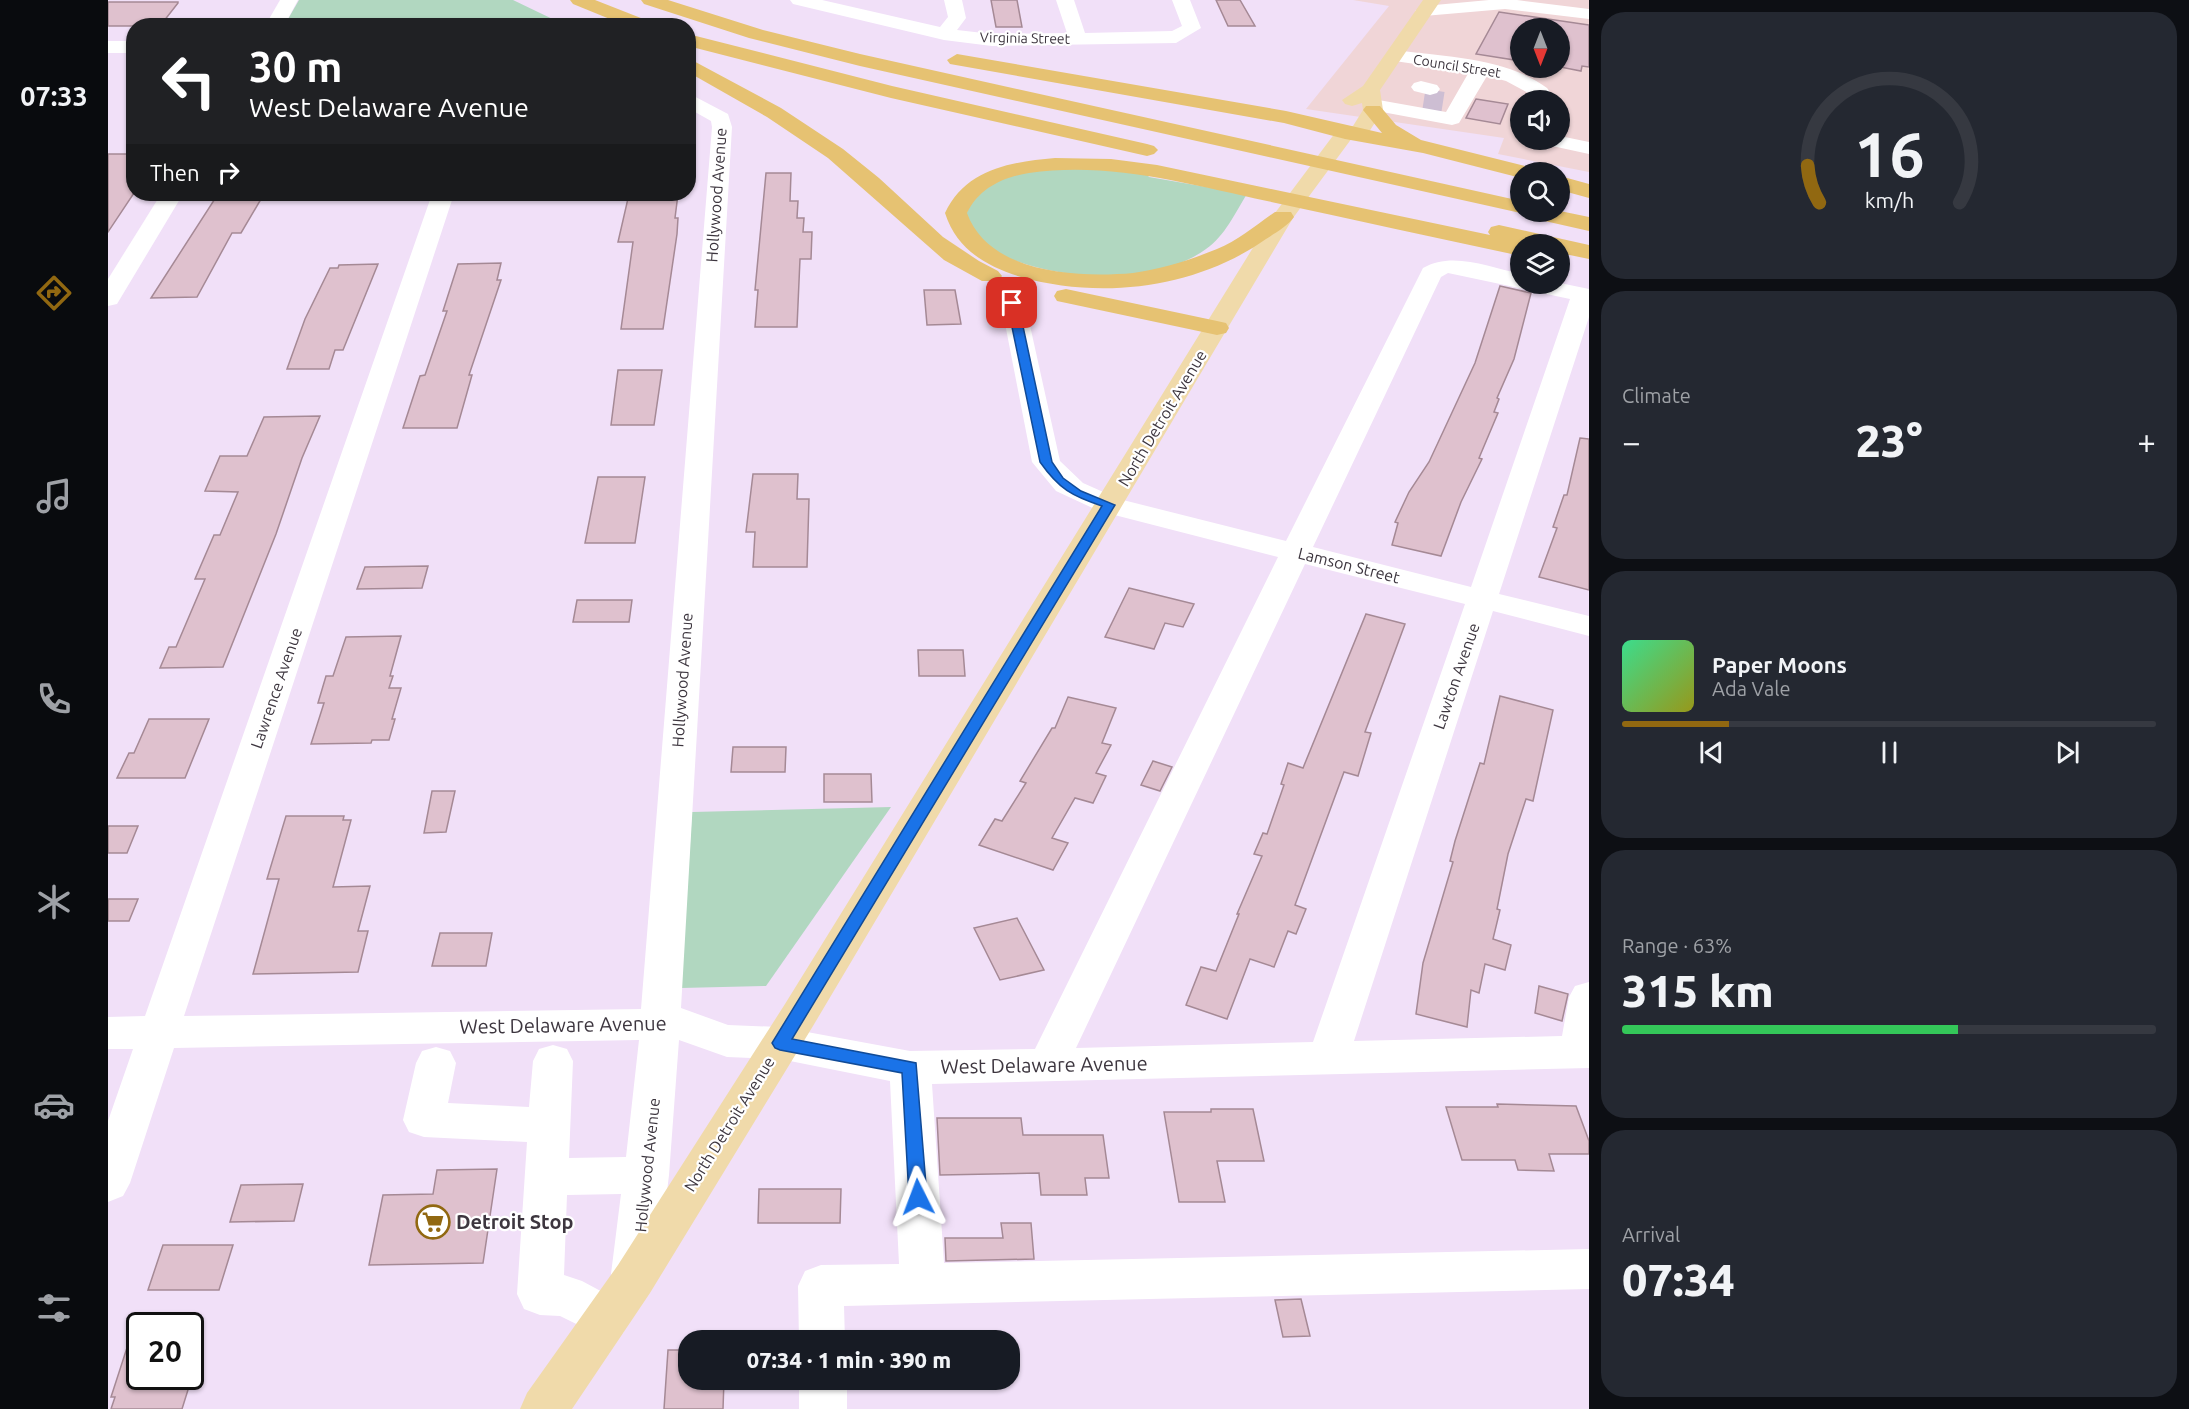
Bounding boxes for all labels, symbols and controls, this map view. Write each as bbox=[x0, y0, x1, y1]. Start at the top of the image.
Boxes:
north arrow bbox=[1510, 18, 1570, 78]
map controls bbox=[1510, 18, 1570, 294]
street label: Virginia Street bbox=[980, 29, 1071, 47]
icon: left bbox=[150, 42, 228, 120]
text: 30 m bbox=[249, 43, 343, 90]
street label: Council Street bbox=[1412, 51, 1503, 81]
text: 07:33 bbox=[20, 81, 88, 111]
button: sound bbox=[1510, 90, 1570, 150]
text: West Delaware Avenue bbox=[249, 92, 529, 122]
text: 16 bbox=[1854, 119, 1924, 189]
street label: Hollywood Avenue bbox=[702, 127, 730, 263]
icon: right bbox=[212, 156, 245, 189]
text: Then bbox=[150, 160, 200, 185]
button: search bbox=[1510, 162, 1570, 222]
text: km/h bbox=[1864, 188, 1914, 212]
button: layers bbox=[1510, 234, 1570, 294]
icon: directions bbox=[33, 272, 75, 314]
pin bbox=[986, 277, 1037, 328]
icon: arrive bbox=[995, 286, 1028, 319]
street label: North Detroit Avenue bbox=[1114, 347, 1210, 489]
text: Climate bbox=[1622, 384, 1691, 407]
text: 23° bbox=[1855, 415, 1923, 466]
text: − bbox=[1622, 423, 1641, 460]
text: + bbox=[2137, 423, 2156, 460]
icon: music bbox=[33, 475, 75, 517]
street label: Lamson Street bbox=[1296, 544, 1402, 586]
street label: Hollywood Avenue bbox=[668, 612, 696, 748]
street label: Lawton Avenue bbox=[1429, 621, 1483, 731]
street label: Lawrence Avenue bbox=[247, 625, 305, 751]
text: Paper Moons bbox=[1712, 652, 1847, 677]
text: Ada Vale bbox=[1712, 677, 1790, 700]
icon: phone bbox=[33, 678, 75, 720]
icon: previous bbox=[1695, 736, 1728, 769]
icon: pause bbox=[1873, 736, 1906, 769]
icon: next bbox=[2051, 736, 2084, 769]
icon: climate bbox=[33, 881, 75, 923]
text: Range · 63% bbox=[1622, 934, 1732, 957]
text: 315 km bbox=[1622, 965, 1774, 1016]
street label: West Delaware Avenue bbox=[459, 1011, 667, 1038]
street label: West Delaware Avenue bbox=[940, 1051, 1148, 1078]
street label: North Detroit Avenue bbox=[680, 1053, 778, 1195]
icon: car bbox=[33, 1084, 75, 1126]
street label: Hollywood Avenue bbox=[631, 1097, 663, 1233]
position arrow bbox=[886, 1165, 950, 1229]
supermarket icon: Detroit Stop bbox=[415, 1204, 451, 1240]
place label: Detroit Stop bbox=[456, 1210, 573, 1233]
text: Arrival bbox=[1622, 1223, 1680, 1246]
text: 07:34 bbox=[1622, 1254, 1735, 1305]
icon: filters bbox=[33, 1287, 75, 1329]
speed limit sign: 20 bbox=[126, 1312, 204, 1390]
text: 07:34 · 1 min · 390 m bbox=[747, 1347, 951, 1372]

